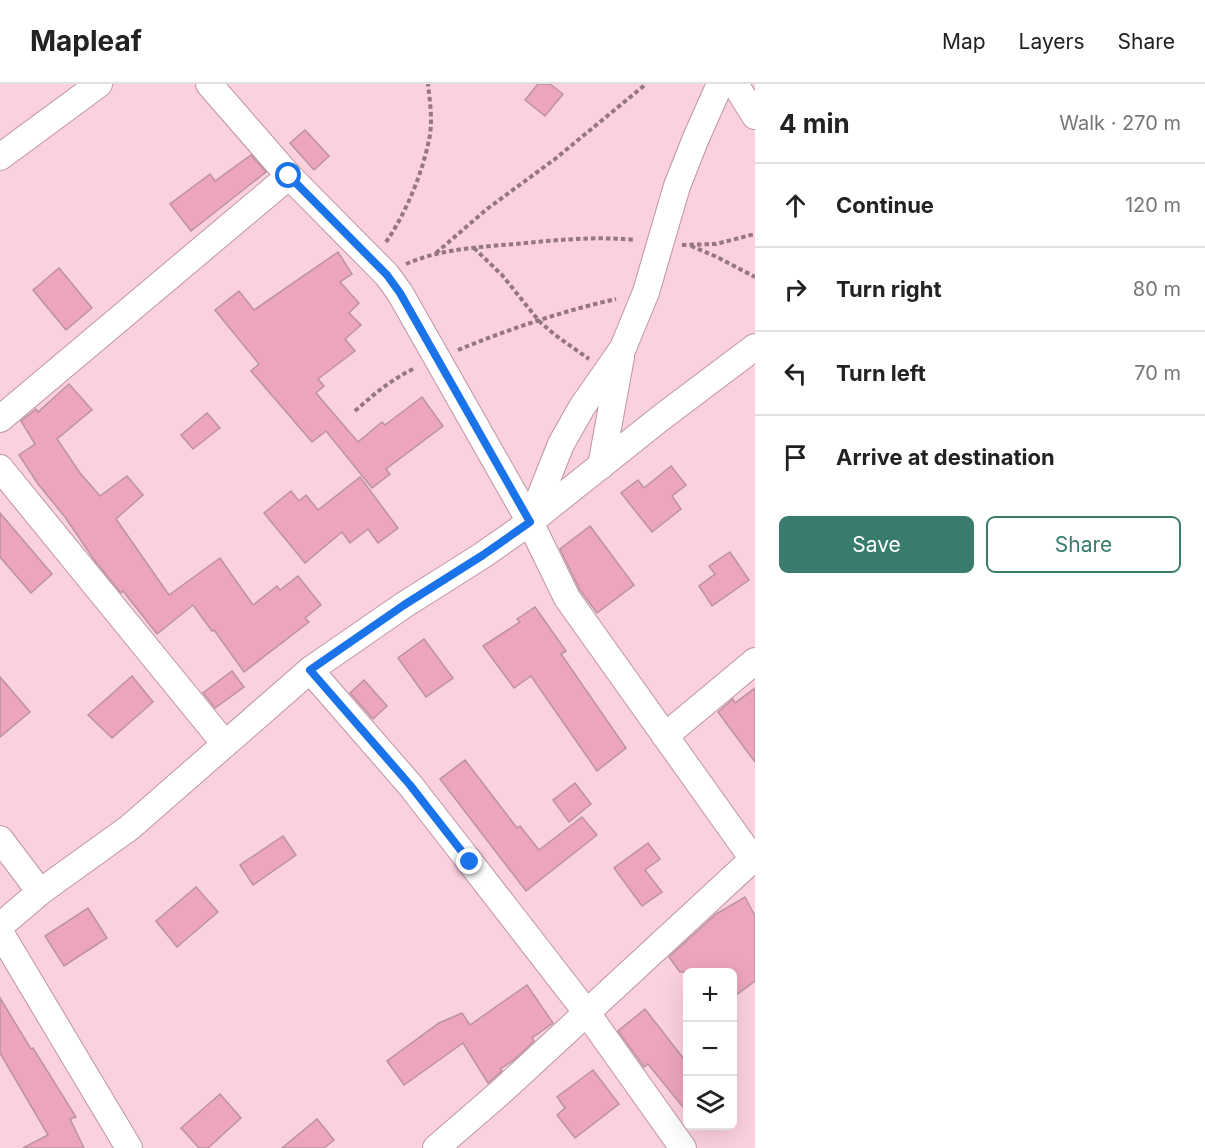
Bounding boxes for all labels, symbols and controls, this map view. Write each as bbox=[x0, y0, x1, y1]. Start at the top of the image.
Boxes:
text: Mapleaf bbox=[30, 24, 142, 58]
text: Map bbox=[942, 29, 986, 54]
text: Layers bbox=[1019, 29, 1085, 54]
text: Share bbox=[1118, 29, 1175, 54]
text: 4 min bbox=[779, 108, 850, 139]
text: Walk · 270 m bbox=[1059, 111, 1181, 135]
route start bbox=[275, 162, 301, 188]
icon: ahead bbox=[779, 189, 812, 222]
text: Continue bbox=[836, 192, 934, 218]
text: 120 m bbox=[1125, 193, 1181, 217]
icon: right bbox=[779, 273, 812, 306]
text: Turn right bbox=[836, 276, 942, 302]
text: 80 m bbox=[1133, 277, 1181, 301]
icon: left bbox=[779, 357, 812, 390]
text: Turn left bbox=[836, 360, 926, 386]
text: 70 m bbox=[1134, 361, 1181, 385]
icon: arrive bbox=[779, 441, 812, 474]
text: Arrive at destination bbox=[836, 444, 1055, 470]
button: Save bbox=[779, 516, 974, 573]
button: Share bbox=[986, 516, 1181, 573]
route end bbox=[456, 848, 482, 874]
map controls bbox=[683, 968, 737, 1130]
button: + bbox=[683, 968, 737, 1022]
button: − bbox=[683, 1022, 737, 1076]
button: layers bbox=[683, 1076, 737, 1130]

